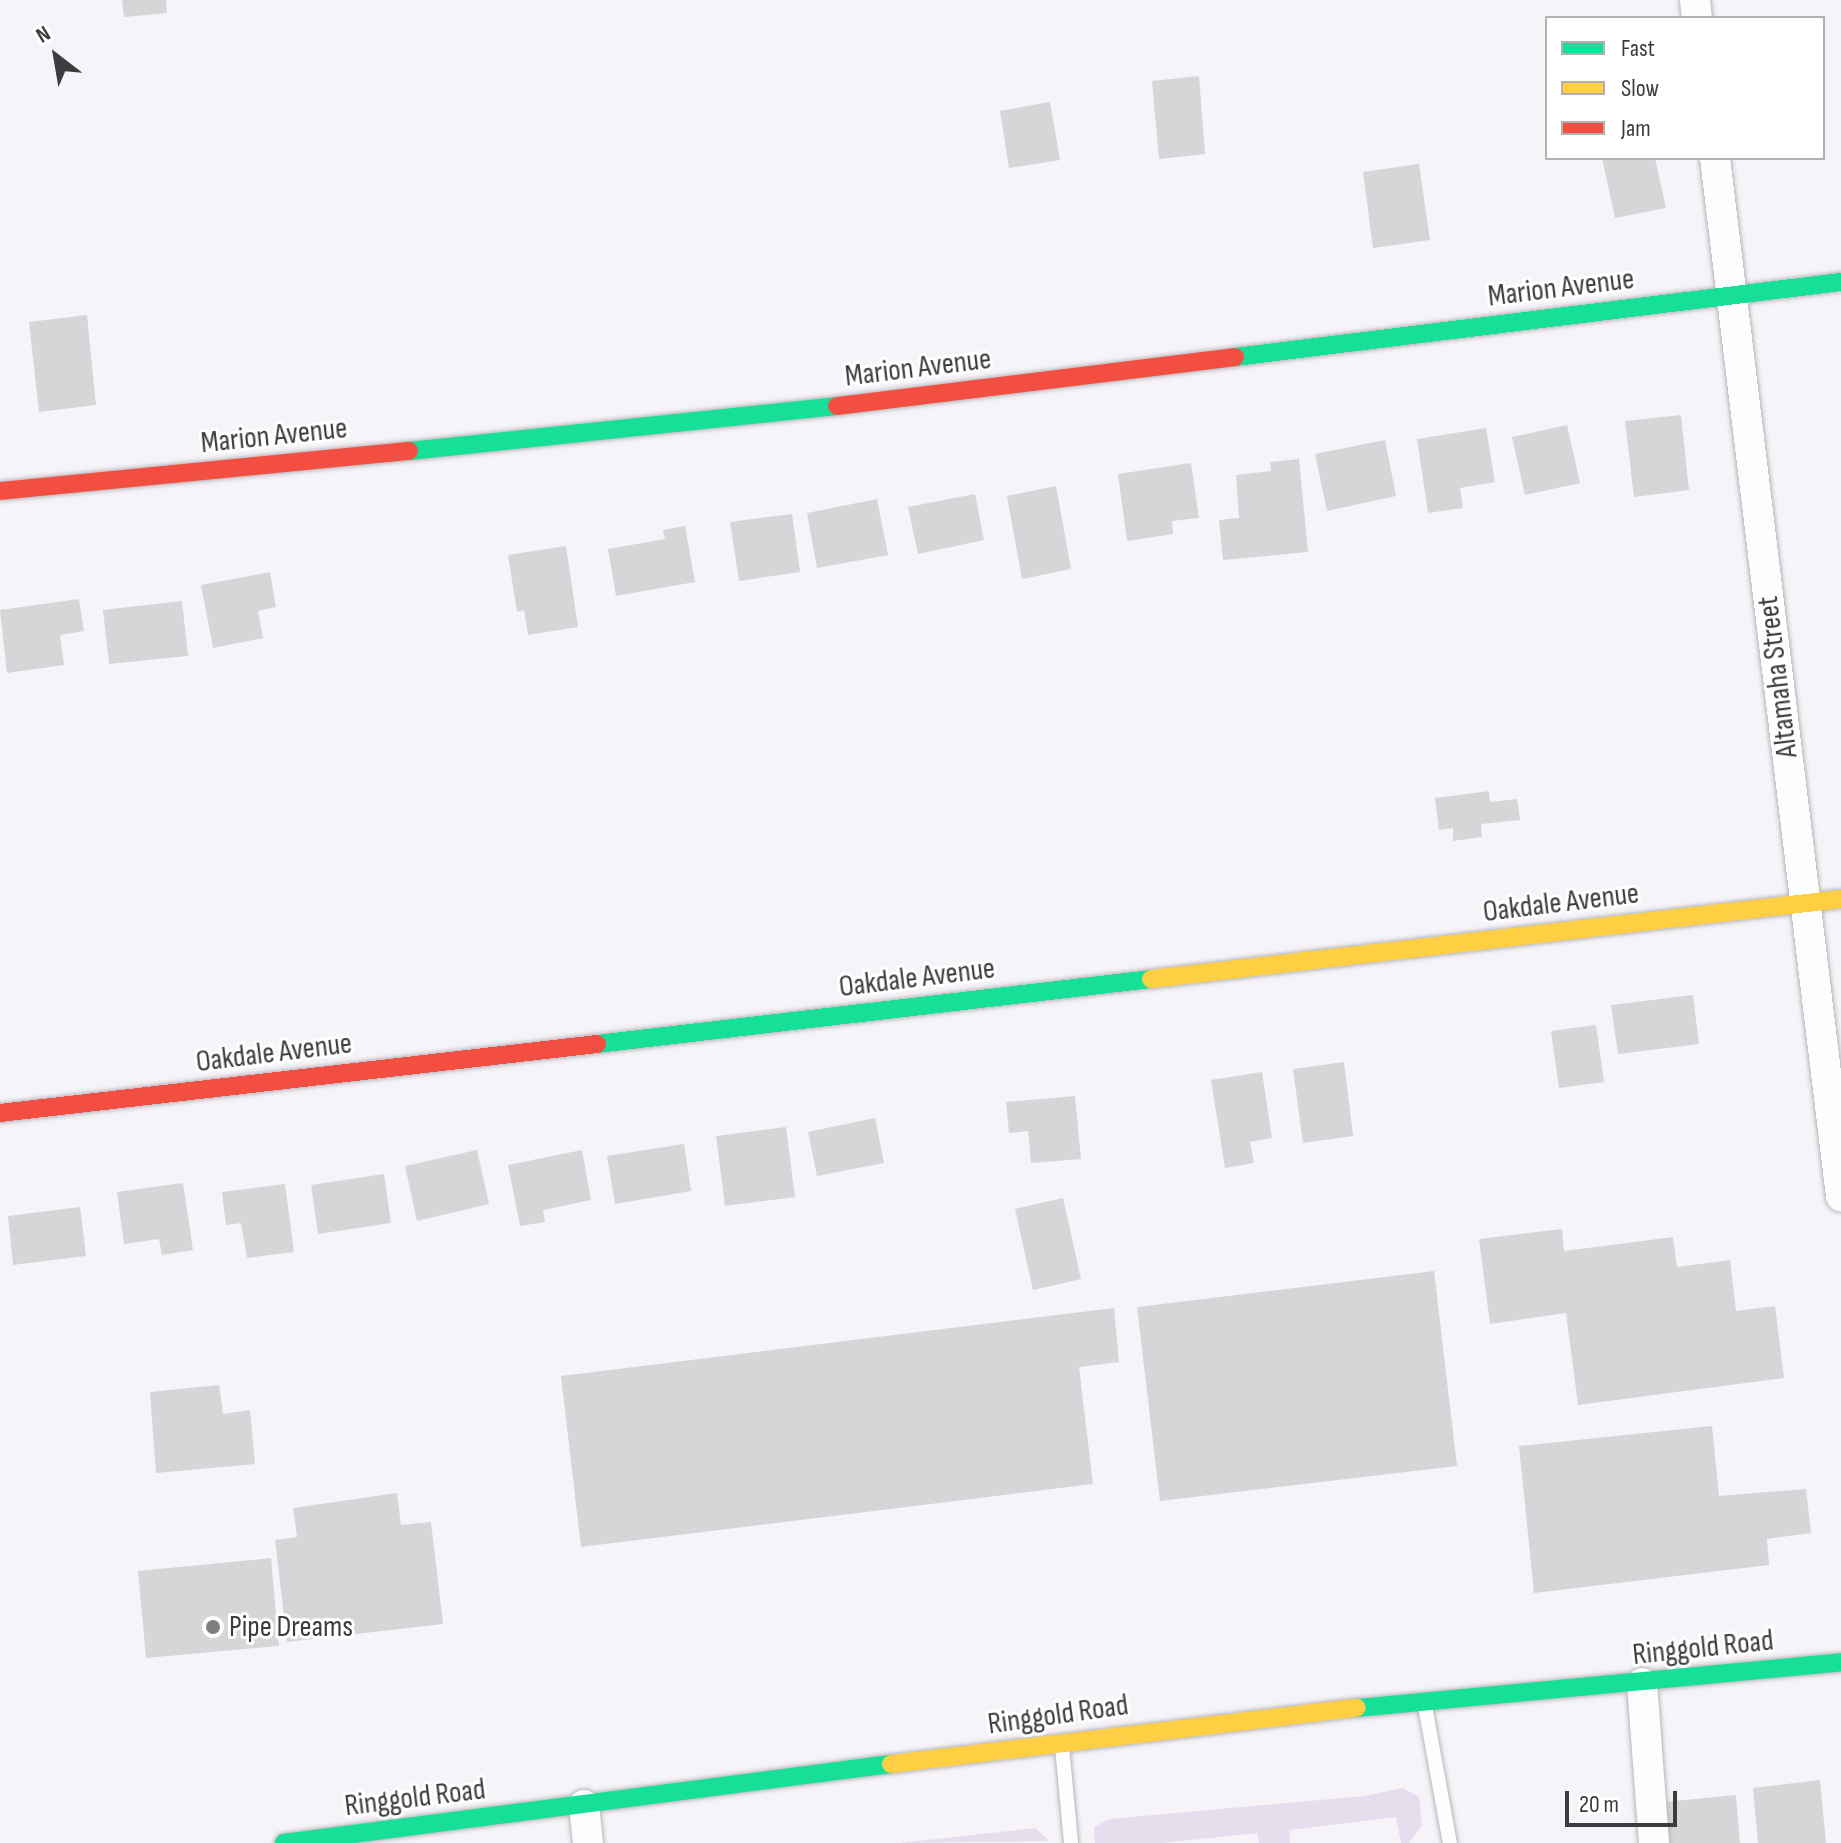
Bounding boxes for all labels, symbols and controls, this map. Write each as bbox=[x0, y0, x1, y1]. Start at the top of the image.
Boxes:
north arrow bbox=[16, 16, 96, 96]
legend bbox=[1545, 16, 1825, 160]
text: N bbox=[31, 20, 55, 50]
text: Fast bbox=[1621, 34, 1655, 63]
text: Slow bbox=[1621, 74, 1659, 103]
text: Jam bbox=[1621, 114, 1651, 143]
street label: Marion Avenue bbox=[1486, 261, 1636, 315]
street label: Marion Avenue bbox=[843, 341, 993, 395]
street label: Marion Avenue bbox=[199, 410, 349, 462]
street label: Altamaha Street bbox=[1750, 594, 1806, 760]
street label: Oakdale Avenue bbox=[1481, 876, 1641, 930]
street label: Oakdale Avenue bbox=[837, 951, 997, 1005]
street label: Oakdale Avenue bbox=[194, 1026, 354, 1080]
place label: Pipe Dreams bbox=[229, 1609, 353, 1645]
marker: Pipe Dreams bbox=[204, 1618, 222, 1636]
street label: Ringgold Road bbox=[1631, 1623, 1775, 1673]
street label: Ringgold Road bbox=[985, 1687, 1131, 1743]
street label: Ringgold Road bbox=[343, 1772, 487, 1824]
scale bar bbox=[1569, 1775, 1681, 1825]
text: 20 m bbox=[1579, 1790, 1619, 1819]

